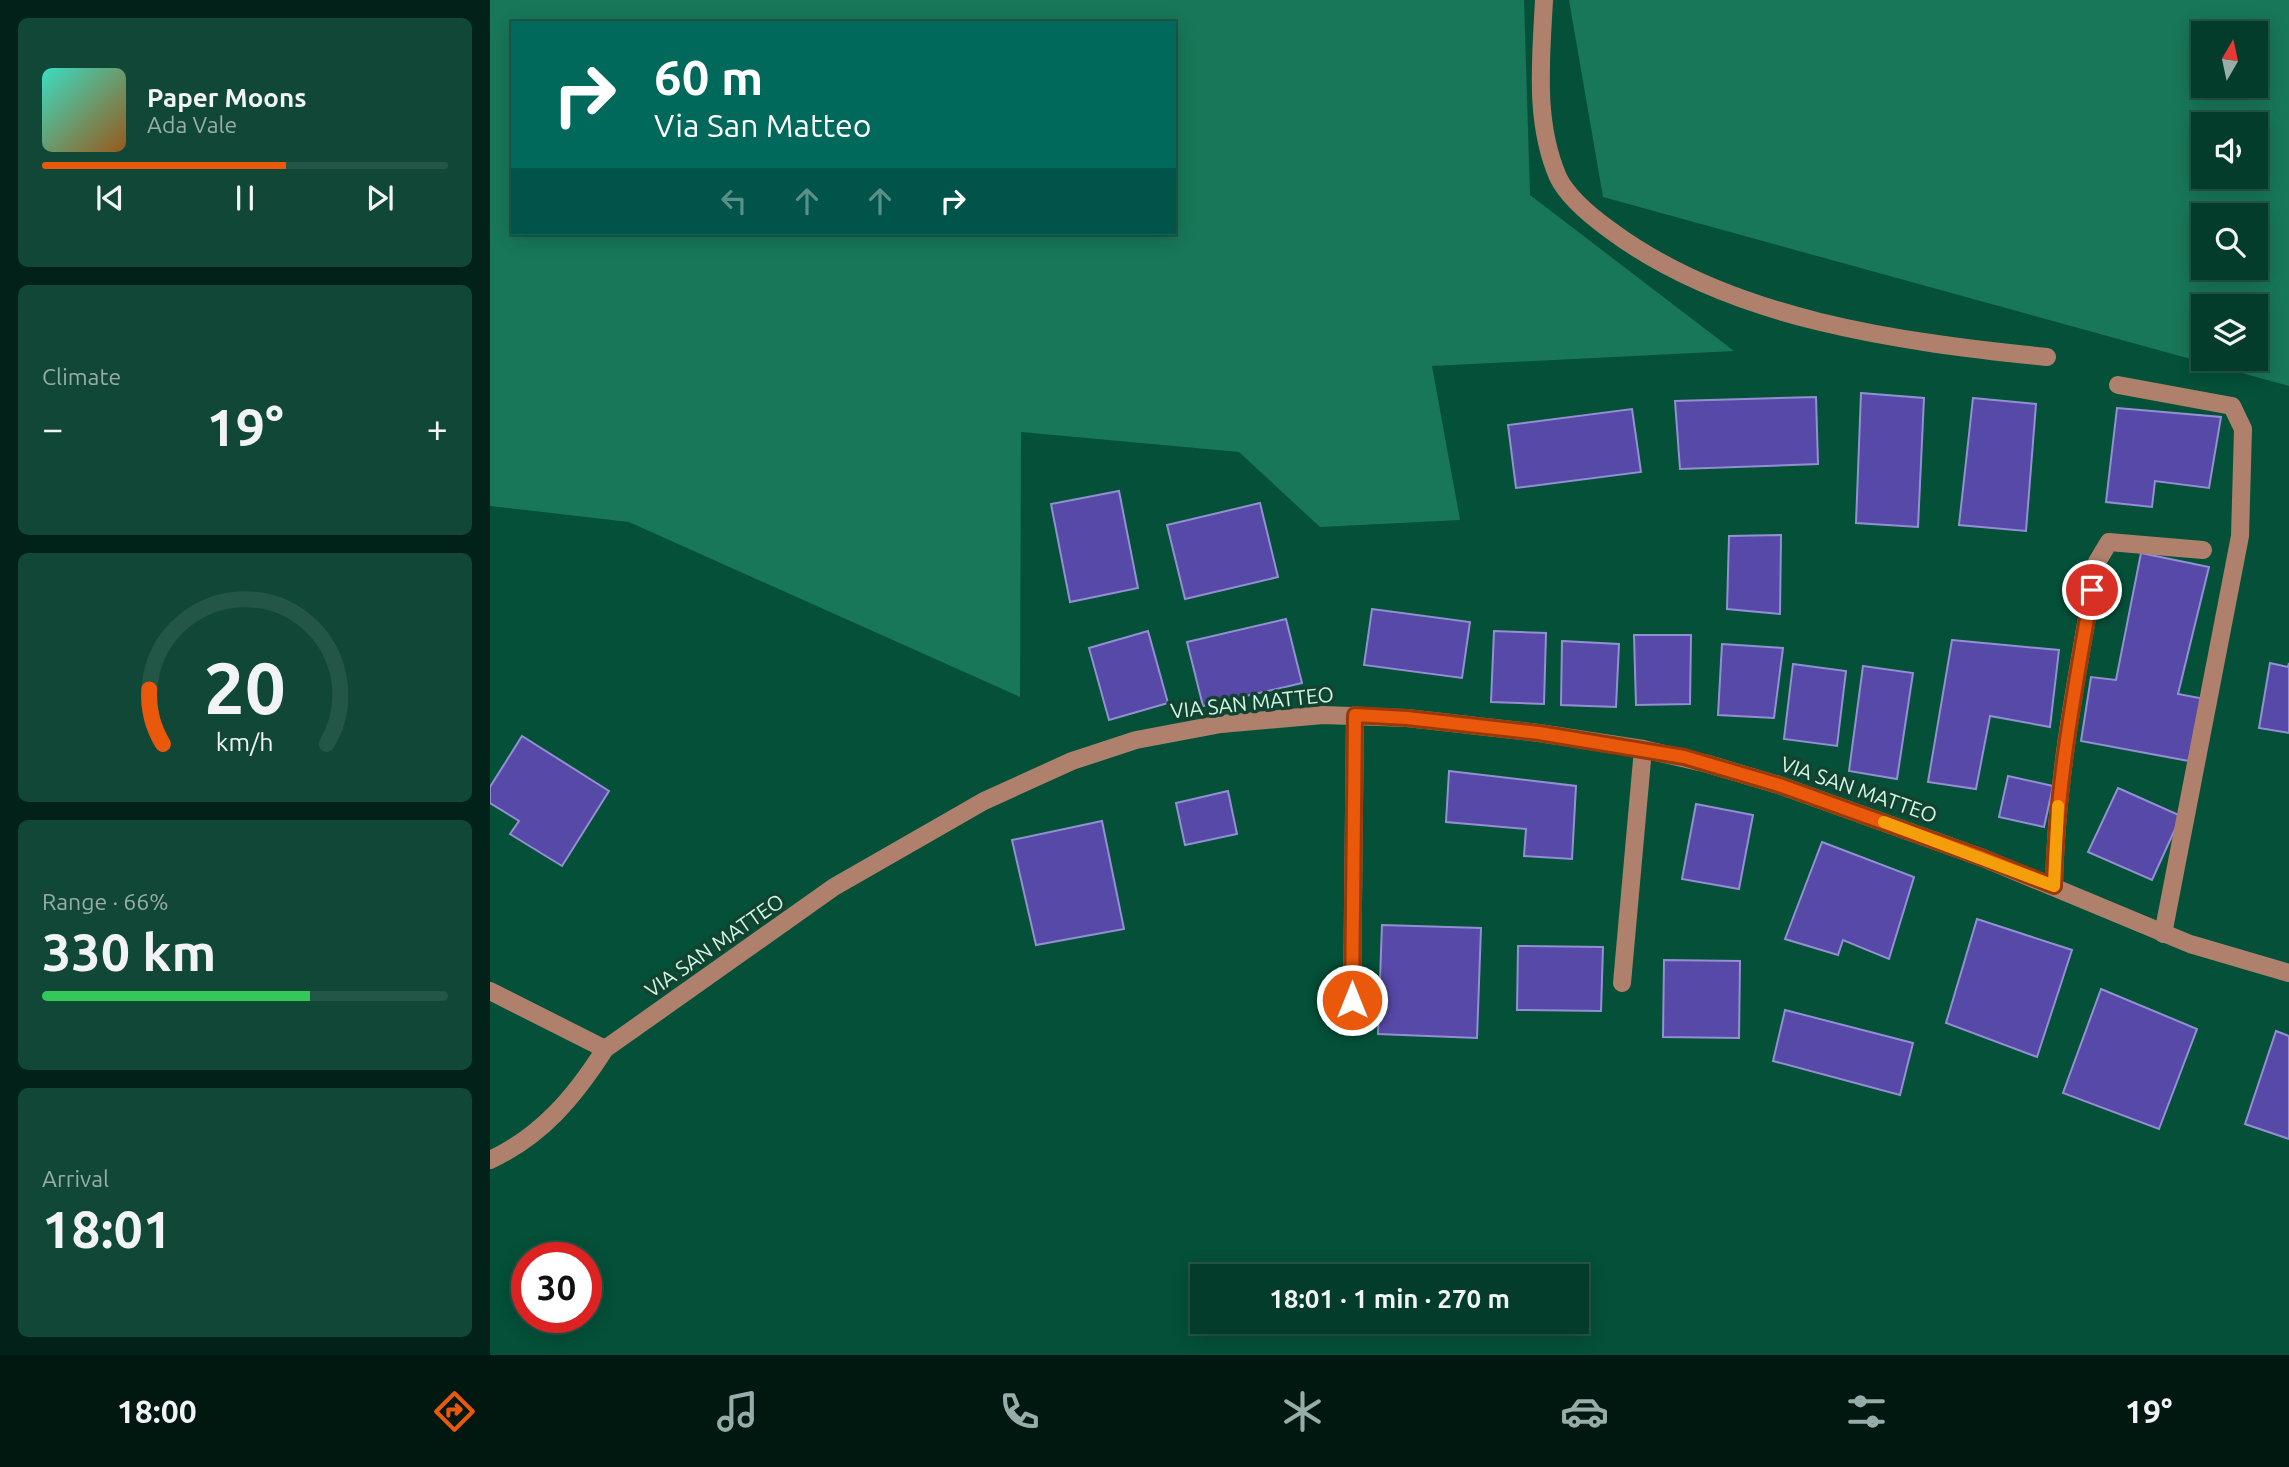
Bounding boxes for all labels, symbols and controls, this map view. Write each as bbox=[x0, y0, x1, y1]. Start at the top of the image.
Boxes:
north arrow bbox=[2191, 21, 2268, 98]
map controls bbox=[2191, 21, 2268, 371]
icon: right bbox=[539, 49, 630, 140]
text: 60 m bbox=[654, 49, 763, 104]
text: Paper Moons bbox=[147, 83, 306, 112]
text: Via San Matteo bbox=[654, 107, 871, 143]
text: Ada Vale bbox=[147, 112, 237, 137]
button: sound bbox=[2191, 112, 2268, 189]
icon: previous bbox=[91, 179, 129, 217]
icon: pause bbox=[226, 179, 264, 217]
icon: next bbox=[361, 179, 399, 217]
icon: left bbox=[715, 182, 753, 220]
icon: ahead bbox=[788, 182, 826, 220]
icon: ahead bbox=[861, 182, 899, 220]
icon: right bbox=[934, 182, 972, 220]
button: search bbox=[2191, 203, 2268, 280]
button: layers bbox=[2191, 294, 2268, 371]
text: Climate bbox=[42, 364, 121, 389]
text: 19° bbox=[206, 398, 284, 456]
text: − bbox=[42, 407, 63, 449]
text: + bbox=[427, 407, 448, 449]
pin bbox=[2062, 560, 2122, 620]
icon: arrive bbox=[2073, 571, 2111, 609]
text: 20 bbox=[204, 646, 286, 728]
street label: VIA SAN MATTEO bbox=[1169, 681, 1335, 723]
text: km/h bbox=[216, 727, 274, 755]
street label: VIA SAN MATTEO bbox=[1778, 751, 1940, 827]
street label: VIA SAN MATTEO bbox=[640, 888, 788, 1002]
text: Range · 66% bbox=[42, 889, 169, 914]
text: 330 km bbox=[42, 923, 216, 981]
position arrow bbox=[1315, 963, 1389, 1037]
text: Arrival bbox=[42, 1166, 109, 1191]
text: 18:01 bbox=[42, 1200, 172, 1258]
speed limit sign: 30 bbox=[511, 1242, 602, 1333]
text: 18:01 · 1 min · 270 m bbox=[1269, 1284, 1510, 1313]
icon: directions bbox=[430, 1387, 479, 1436]
icon: music bbox=[713, 1387, 762, 1436]
icon: phone bbox=[995, 1387, 1044, 1436]
icon: climate bbox=[1278, 1387, 1327, 1436]
icon: car bbox=[1560, 1387, 1609, 1436]
icon: filters bbox=[1842, 1387, 1891, 1436]
text: 18:00 bbox=[117, 1393, 197, 1429]
text: 19° bbox=[2125, 1393, 2172, 1429]

